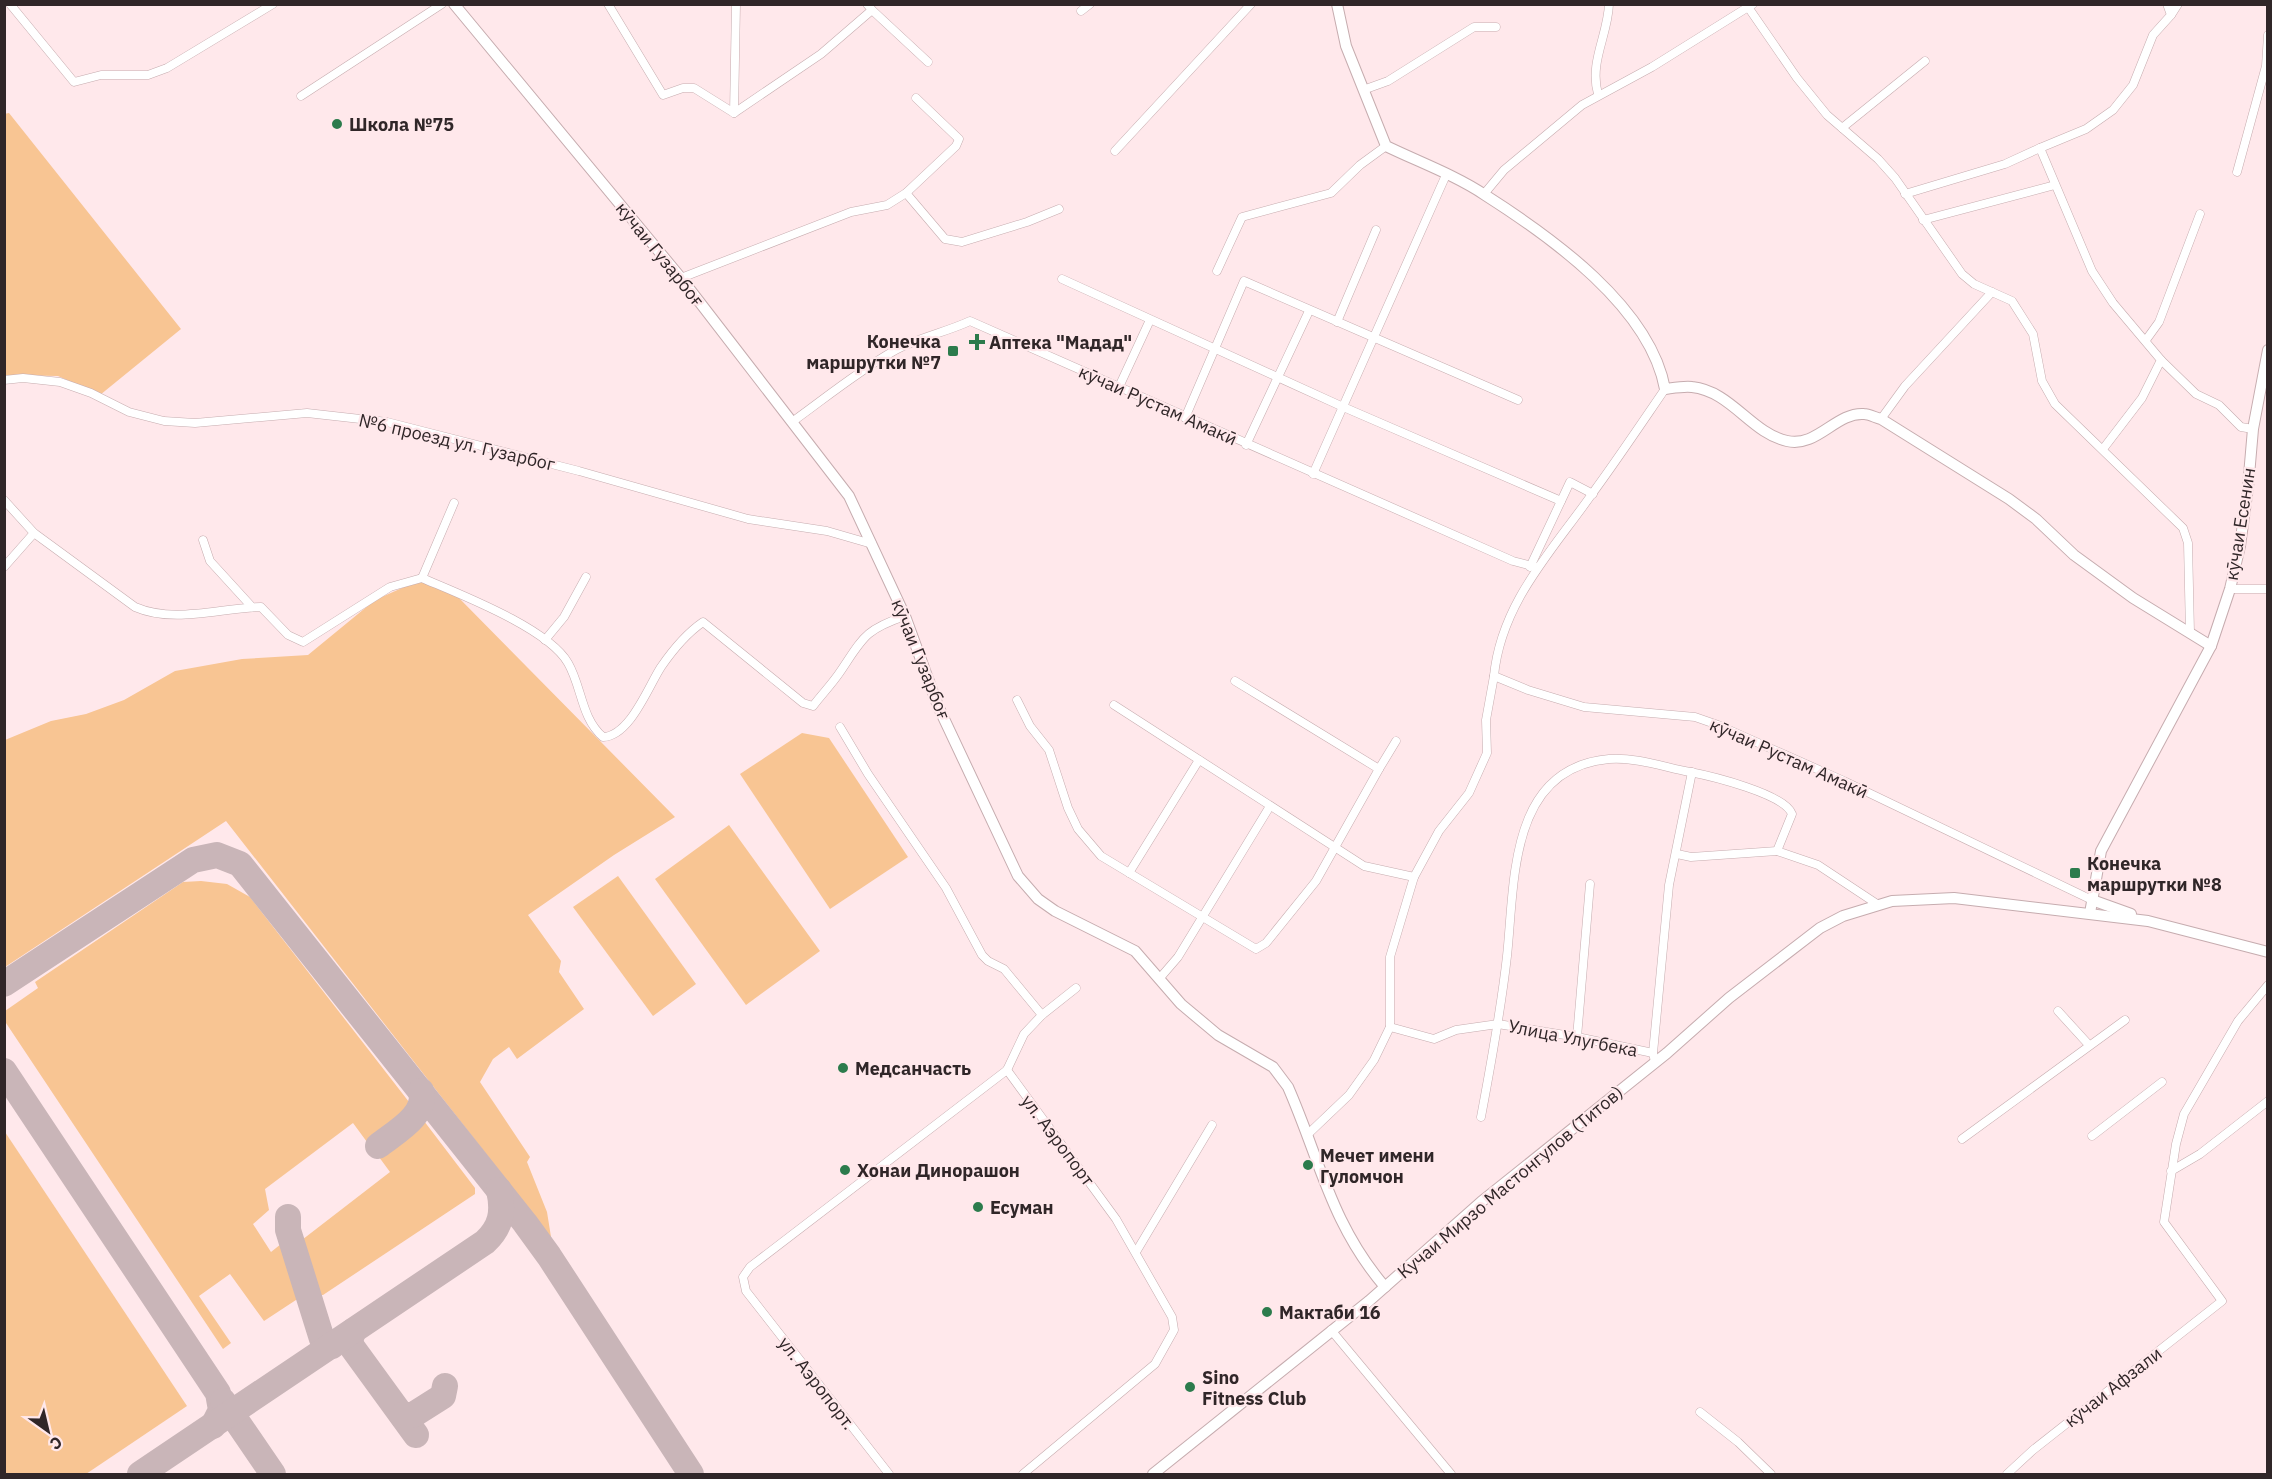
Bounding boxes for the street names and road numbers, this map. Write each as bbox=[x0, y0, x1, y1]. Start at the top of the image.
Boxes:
street label: кӯчаи Гузарбоғ bbox=[611, 197, 709, 311]
street label: кӯчаи Рустам Амакӣ bbox=[1075, 360, 1241, 450]
street label: №6 проезд ул. Гузарбог bbox=[357, 408, 557, 476]
street label: кӯчаи Есенин bbox=[2220, 466, 2260, 582]
street label: кӯчаи Гузарбоғ bbox=[886, 595, 956, 723]
street label: кӯчаи Рустам Амакӣ bbox=[1706, 713, 1872, 803]
street label: Улица Улугбека bbox=[1506, 1014, 1640, 1062]
street label: Кучаи Мирзо Мастонгулов (Титов) bbox=[1392, 1081, 1628, 1283]
street label: ул. Аэропорт bbox=[1016, 1090, 1100, 1191]
street label: ул. Аэропорт. bbox=[774, 1332, 860, 1434]
street label: кӯчаи Афзали bbox=[2060, 1342, 2166, 1432]

